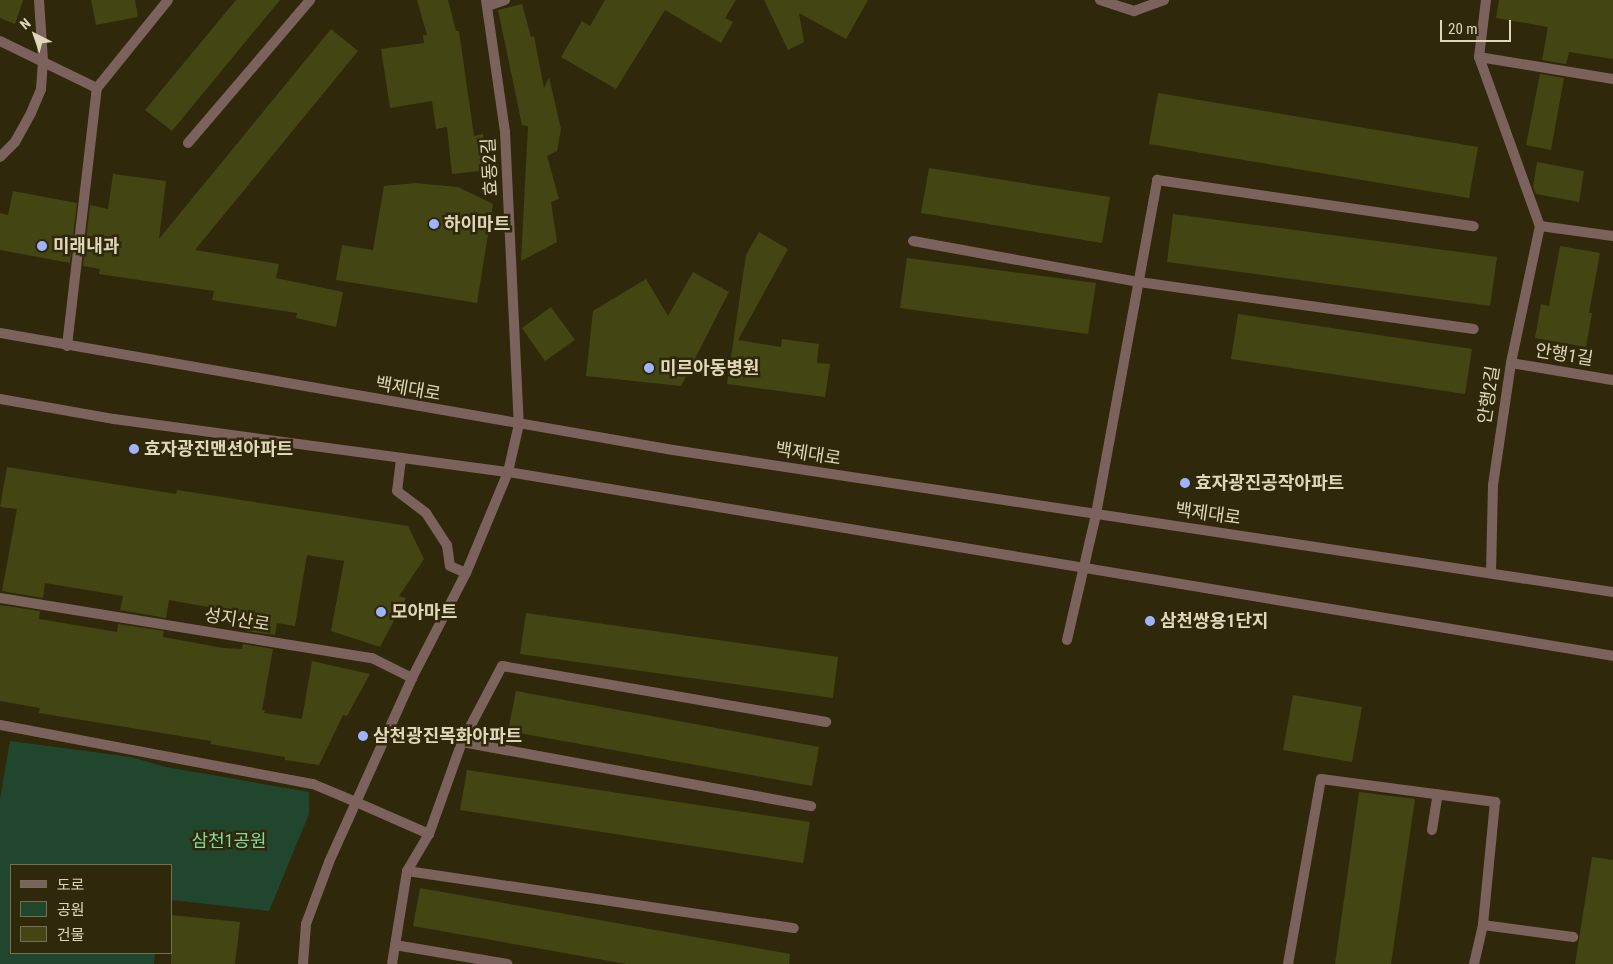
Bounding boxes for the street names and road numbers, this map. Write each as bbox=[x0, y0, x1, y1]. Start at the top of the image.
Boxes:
street label: 효동2길 bbox=[478, 137, 502, 197]
street label: 안행1길 bbox=[1533, 340, 1595, 370]
street label: 안행2길 bbox=[1474, 364, 1504, 426]
street label: 백제대로 bbox=[374, 373, 442, 405]
street label: 백제대로 bbox=[774, 438, 842, 470]
street label: 백제대로 bbox=[1174, 499, 1242, 529]
street label: 성지산로 bbox=[203, 604, 271, 636]

